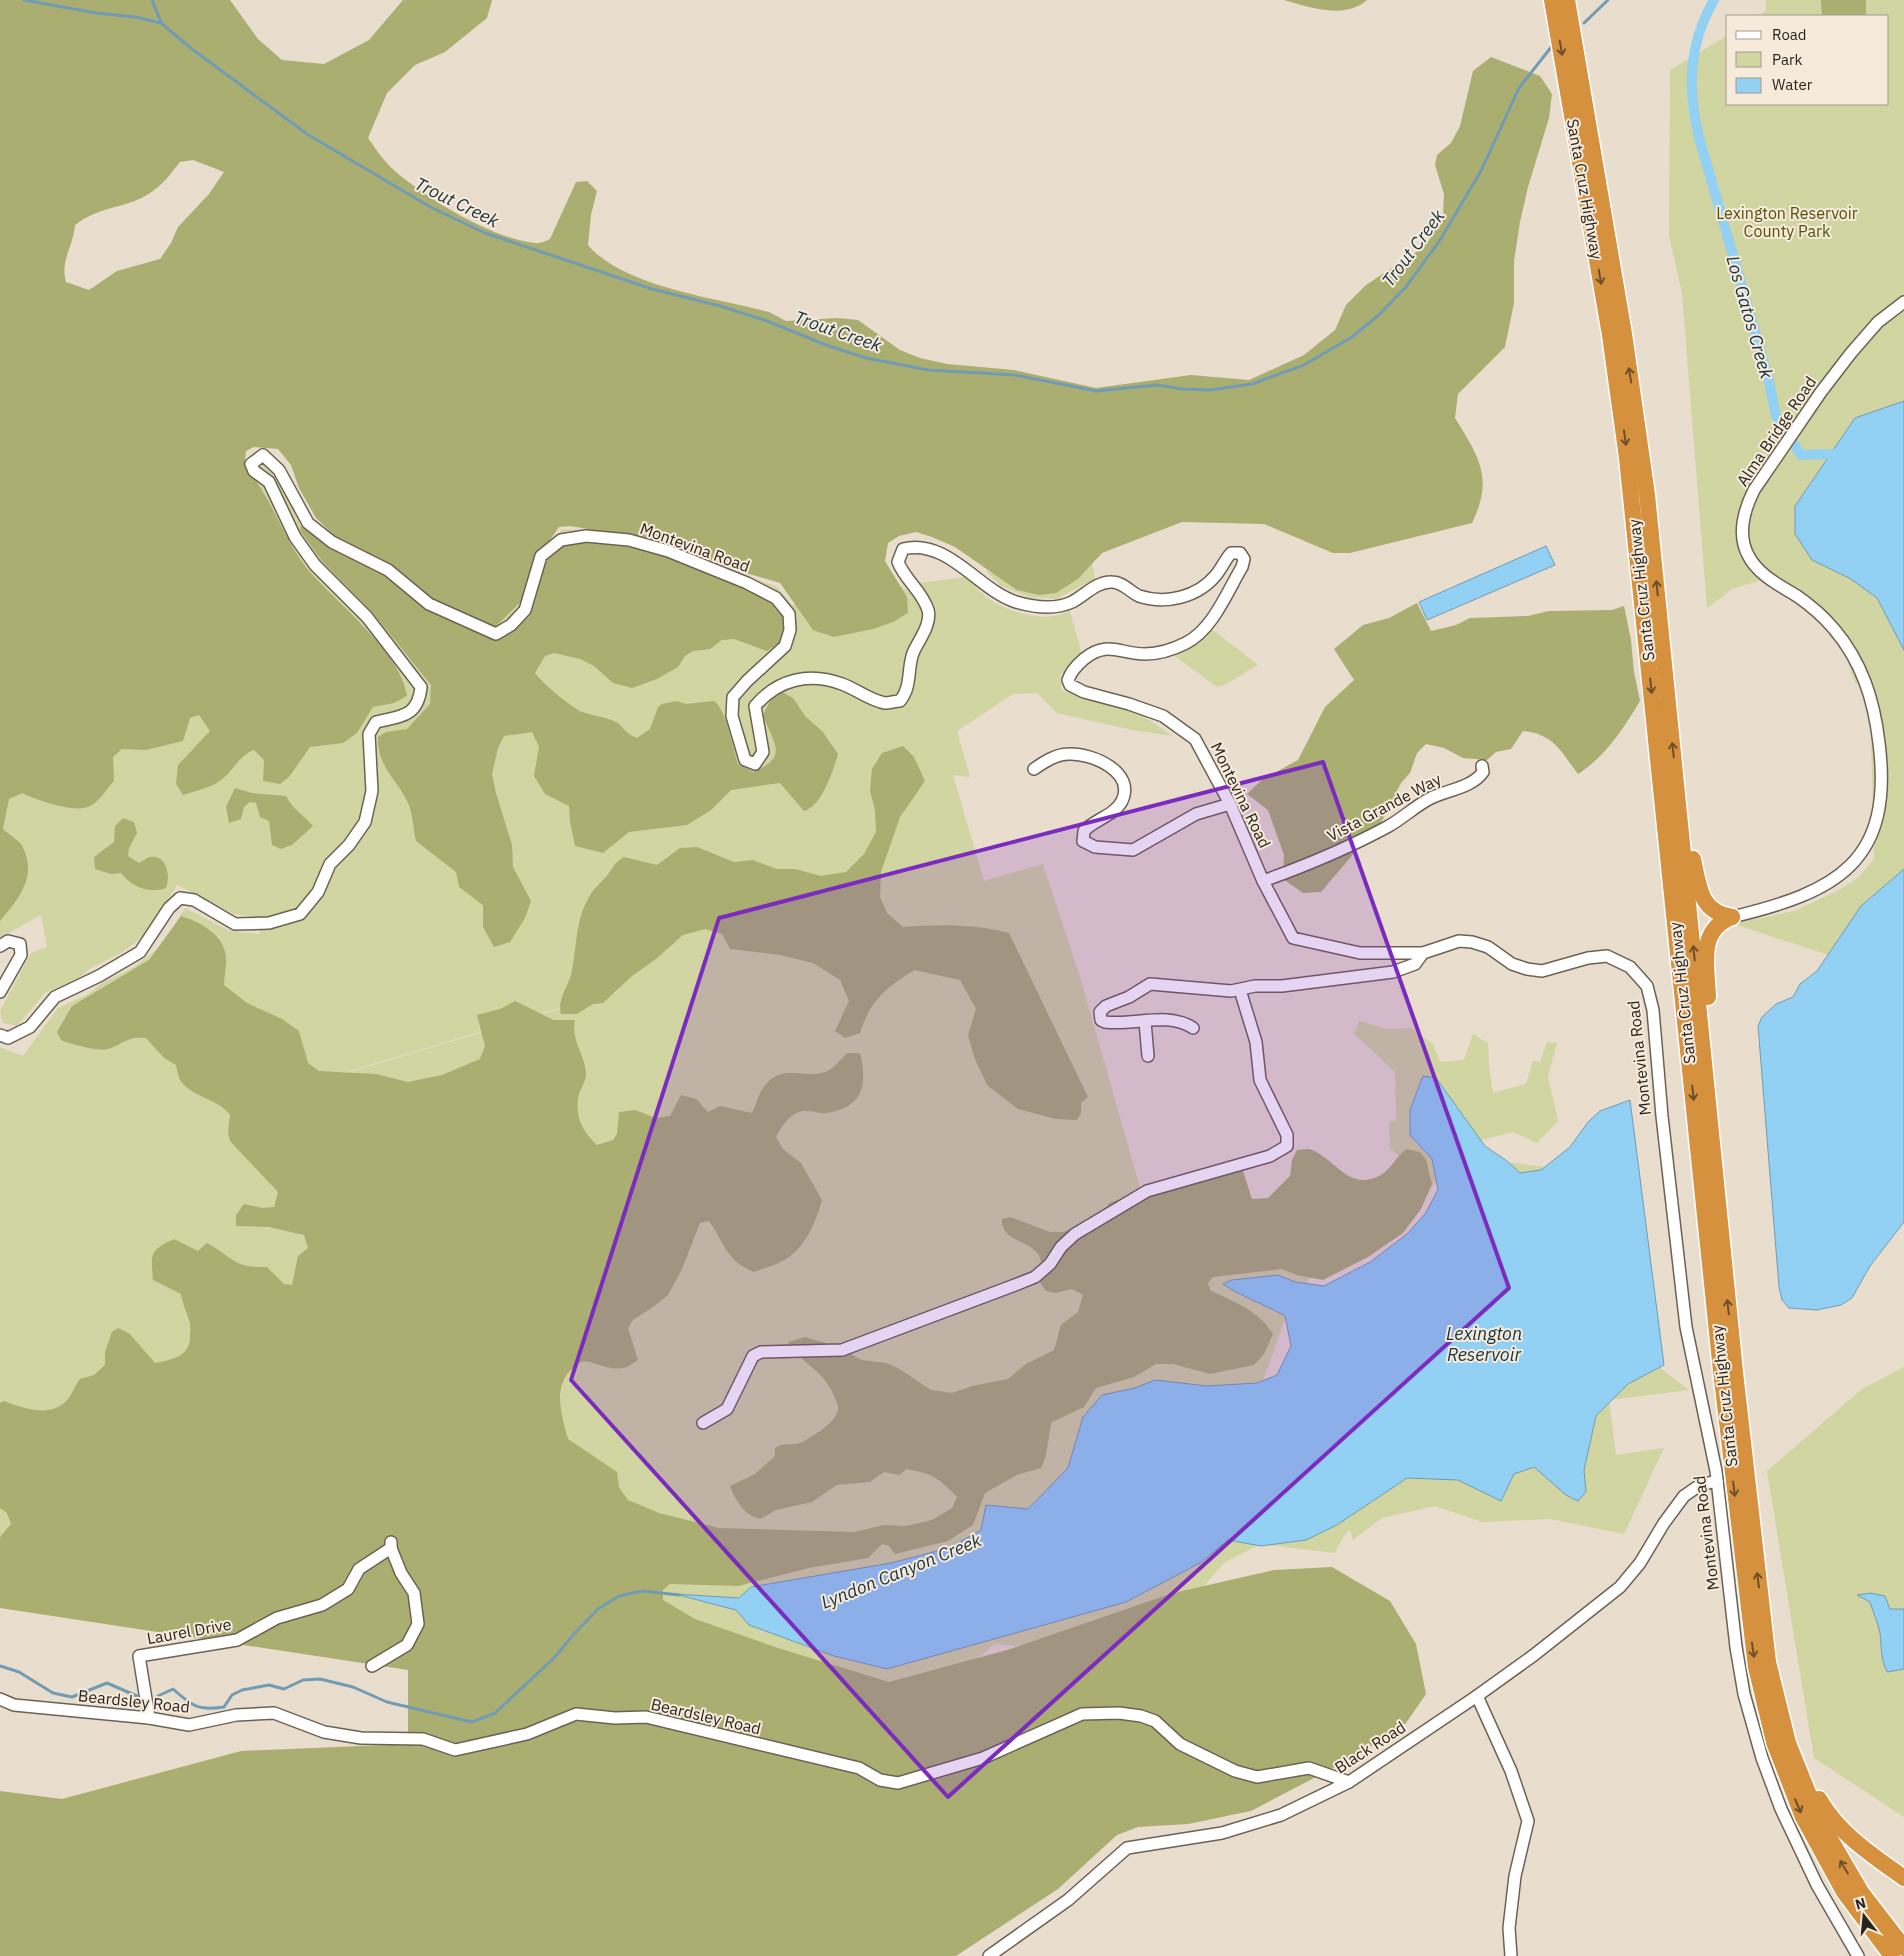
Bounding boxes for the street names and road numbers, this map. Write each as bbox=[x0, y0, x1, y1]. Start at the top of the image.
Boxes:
street label: Santa Cruz Highway bbox=[1563, 117, 1607, 261]
street label: Alma Bridge Road bbox=[1732, 372, 1820, 490]
street label: Montevina Road bbox=[637, 518, 753, 576]
street label: Santa Cruz Highway bbox=[1624, 518, 1658, 662]
street label: Montevina Road bbox=[1207, 739, 1275, 851]
street label: Vista Grande Way bbox=[1324, 769, 1444, 845]
street label: Santa Cruz Highway bbox=[1665, 921, 1699, 1065]
street label: Montevina Road bbox=[1623, 1000, 1655, 1116]
street label: Santa Cruz Highway bbox=[1707, 1324, 1741, 1468]
street label: Montevina Road bbox=[1689, 1475, 1723, 1591]
street label: Laurel Drive bbox=[145, 1614, 233, 1648]
street label: Beardsley Road bbox=[77, 1685, 191, 1717]
street label: Beardsley Road bbox=[649, 1694, 763, 1738]
street label: Black Road bbox=[1331, 1717, 1409, 1777]

